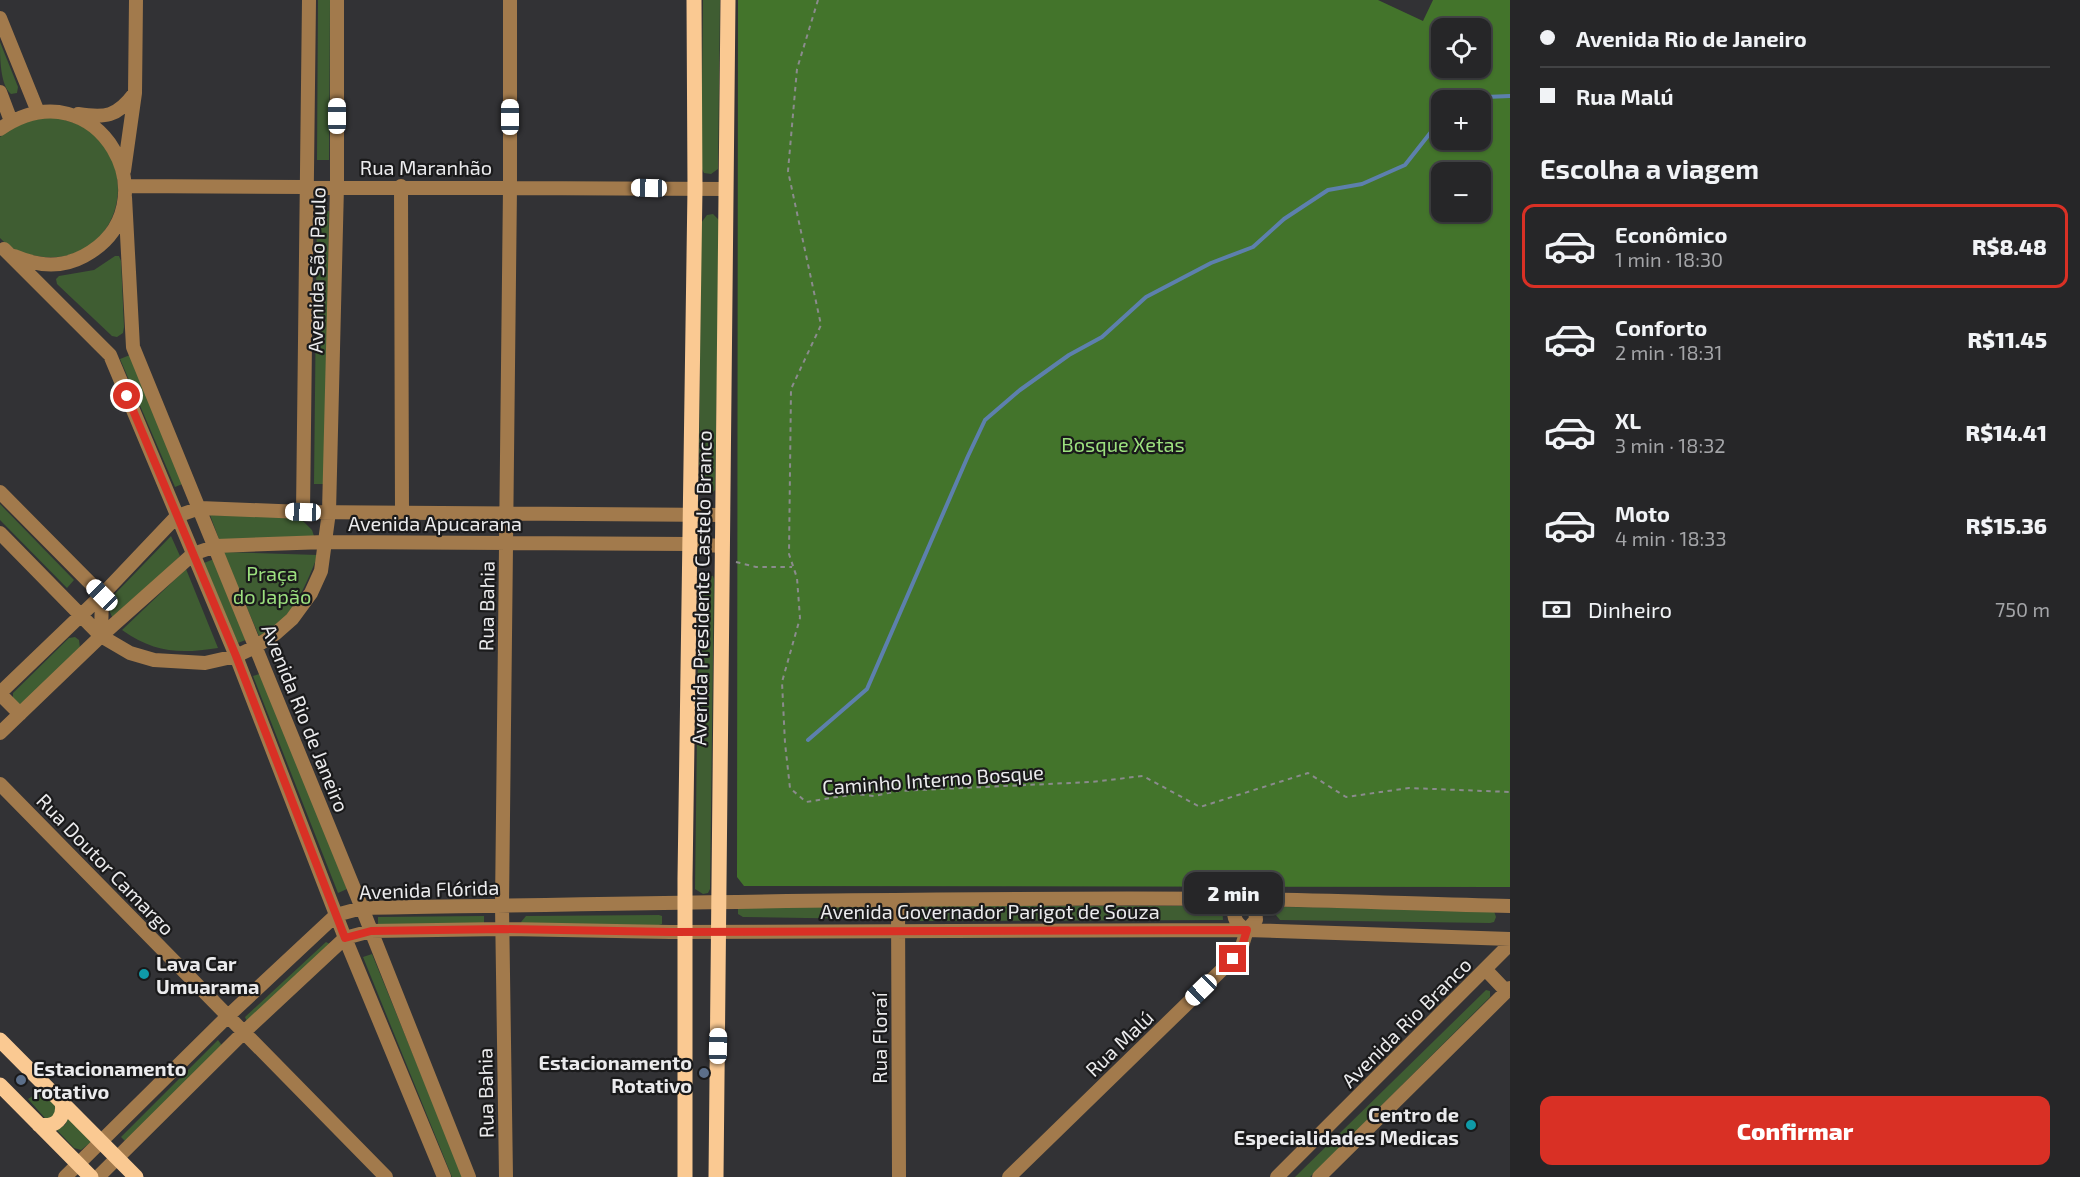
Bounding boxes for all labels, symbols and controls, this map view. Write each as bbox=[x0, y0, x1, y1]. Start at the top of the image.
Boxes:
map controls bbox=[1431, 18, 1491, 222]
button: locate bbox=[1431, 18, 1491, 78]
text: Avenida Rio de Janeiro bbox=[1576, 25, 1807, 51]
text: Rua Malú bbox=[1576, 83, 1674, 109]
button: + bbox=[1431, 90, 1491, 150]
car bbox=[328, 98, 346, 134]
car bbox=[501, 99, 519, 135]
text: Escolha a viagem bbox=[1540, 152, 1759, 184]
street label: Rua Maranhão bbox=[360, 155, 492, 179]
button: − bbox=[1431, 162, 1491, 222]
car bbox=[631, 179, 667, 197]
street label: Avenida São Paulo bbox=[303, 187, 329, 353]
icon: car bbox=[1543, 219, 1597, 273]
text: Econômico bbox=[1615, 221, 1727, 247]
text: R$8.48 bbox=[1972, 233, 2047, 259]
text: 1 min · 18:30 bbox=[1615, 247, 1723, 271]
icon: car bbox=[1543, 312, 1597, 366]
text: Conforto bbox=[1615, 314, 1707, 340]
text: R$11.45 bbox=[1968, 326, 2047, 352]
text: 2 min · 18:31 bbox=[1615, 340, 1722, 364]
route start bbox=[113, 382, 140, 409]
icon: car bbox=[1543, 405, 1597, 459]
text: XL bbox=[1615, 407, 1641, 433]
text: R$14.41 bbox=[1966, 419, 2047, 445]
street label: Avenida Presidente Castelo Branco bbox=[686, 430, 716, 746]
park label: Bosque Xetas bbox=[1061, 432, 1185, 456]
text: 3 min · 18:32 bbox=[1615, 433, 1726, 457]
icon: car bbox=[1543, 498, 1597, 552]
text: Moto bbox=[1615, 500, 1670, 526]
car bbox=[285, 502, 321, 522]
street label: Avenida Apucarana bbox=[348, 511, 522, 535]
text: R$15.36 bbox=[1966, 512, 2047, 538]
text: 4 min · 18:33 bbox=[1615, 526, 1727, 550]
park label: Praça do Japão bbox=[233, 561, 311, 608]
street label: Rua Bahia bbox=[473, 561, 499, 651]
car bbox=[83, 576, 121, 614]
icon: cash bbox=[1540, 593, 1573, 626]
text: Dinheiro bbox=[1588, 596, 1672, 622]
text: 750 m bbox=[1995, 597, 2050, 621]
street label: Avenida Rio de Janeiro bbox=[257, 621, 355, 815]
street label: Caminho Interno Bosque bbox=[821, 759, 1045, 799]
street label: Rua Doutor Camargo bbox=[32, 788, 180, 940]
callout: 2 min bbox=[1184, 872, 1282, 914]
street label: Avenida Flórida bbox=[358, 875, 500, 903]
text: 2 min bbox=[1208, 881, 1259, 905]
street label: Avenida Governador Parigot de Souza bbox=[820, 899, 1160, 923]
route end bbox=[1219, 945, 1246, 972]
place label: Lava Car Umuarama bbox=[156, 951, 260, 998]
street label: Avenida Rio Branco bbox=[1336, 952, 1476, 1092]
marker: Lava Car Umuarama bbox=[137, 967, 151, 981]
car bbox=[1182, 971, 1220, 1009]
street label: Rua Floraí bbox=[867, 991, 891, 1084]
street label: Rua Malú bbox=[1080, 1005, 1158, 1081]
car bbox=[709, 1028, 727, 1064]
street label: Rua Bahia bbox=[472, 1048, 498, 1138]
place label: Estacionamento Rotativo bbox=[538, 1050, 692, 1097]
place label: Estacionamento rotativo bbox=[33, 1056, 187, 1103]
marker: Estacionamento Rotativo bbox=[697, 1066, 711, 1080]
marker: Estacionamento rotativo bbox=[14, 1073, 28, 1087]
button: Confirmar bbox=[1540, 1096, 2050, 1165]
place label: Centro de Especialidades Medicas bbox=[1234, 1102, 1459, 1149]
marker: Centro de Especialidades Medicas bbox=[1464, 1118, 1478, 1132]

